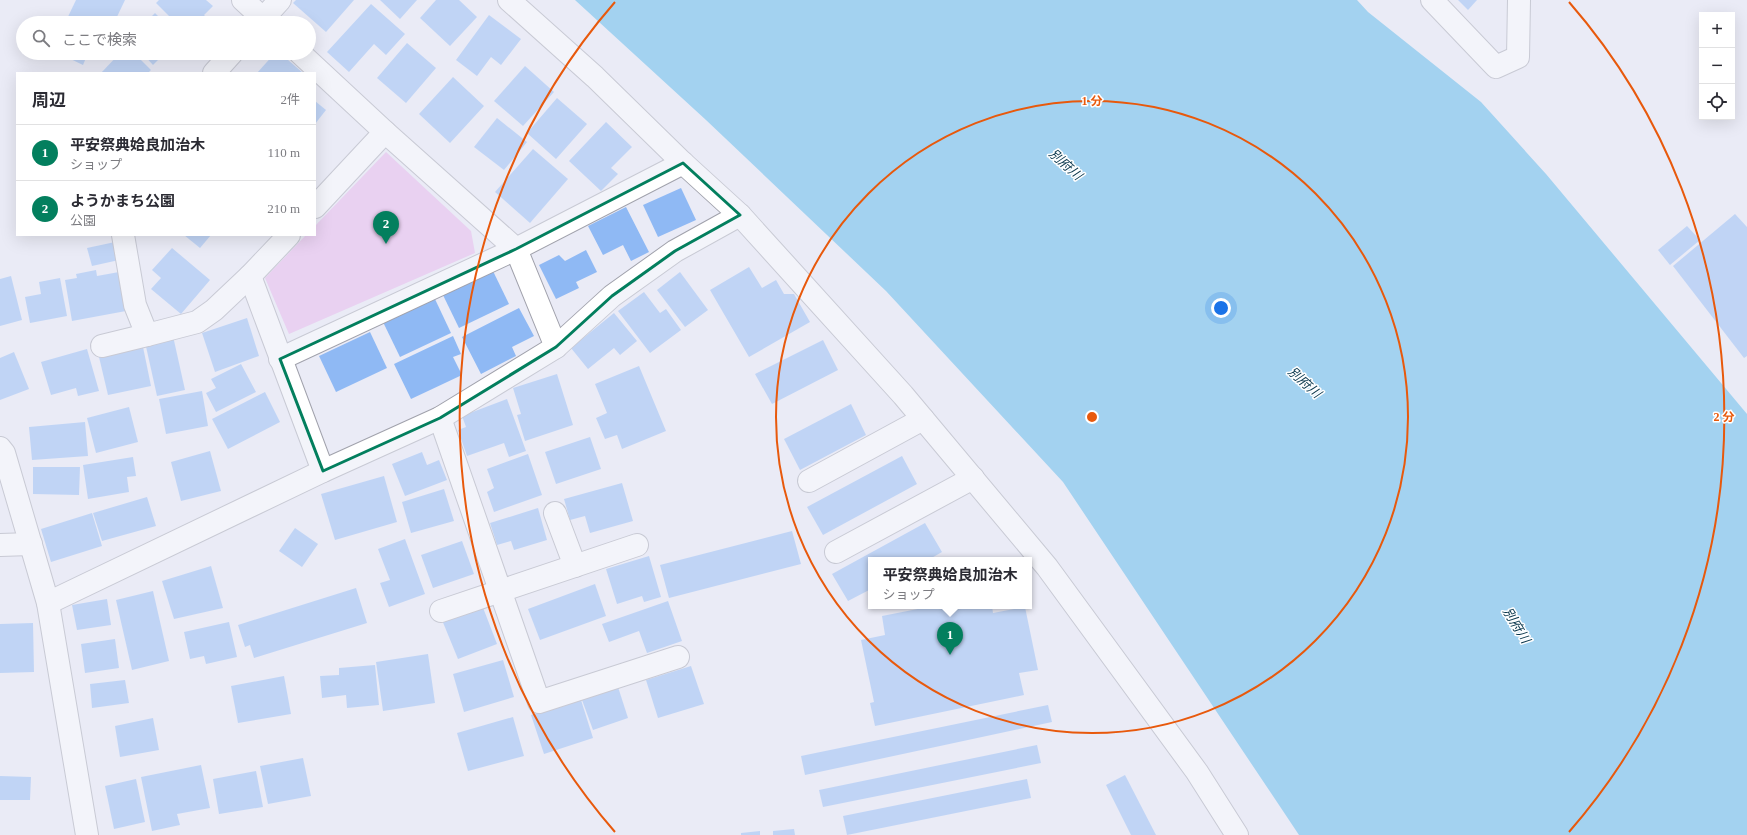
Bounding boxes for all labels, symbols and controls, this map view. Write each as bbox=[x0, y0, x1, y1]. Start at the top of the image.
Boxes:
map controls bbox=[1699, 12, 1735, 120]
button: + bbox=[1699, 12, 1735, 48]
search box bbox=[16, 16, 316, 60]
icon: search bbox=[30, 27, 52, 49]
text: ここで検索 bbox=[62, 32, 137, 48]
button: − bbox=[1699, 48, 1735, 84]
button: locate bbox=[1699, 84, 1735, 120]
text: 周辺 bbox=[32, 91, 66, 110]
text: 2件 bbox=[280, 92, 300, 107]
text: 1 分 bbox=[1081, 94, 1103, 108]
text: 平安祭典姶良加治木 bbox=[70, 137, 205, 153]
text: 1 bbox=[42, 145, 48, 160]
text: 110 m bbox=[268, 145, 300, 160]
water label: 別府川 bbox=[1046, 146, 1087, 184]
text: ショップ bbox=[70, 157, 122, 172]
text: ようかまち公園 bbox=[70, 193, 175, 209]
text: 2 bbox=[42, 201, 48, 216]
text: 210 m bbox=[267, 201, 300, 216]
pin: 2 bbox=[373, 211, 399, 244]
text: 公園 bbox=[70, 213, 96, 228]
your location bbox=[1211, 298, 1231, 318]
water label: 別府川 bbox=[1285, 364, 1326, 402]
centre of rings bbox=[1085, 410, 1099, 424]
text: 2 分 bbox=[1713, 410, 1735, 424]
popup bbox=[868, 557, 1032, 609]
text: 平安祭典姶良加治木 bbox=[882, 567, 1018, 583]
text: ショップ bbox=[882, 587, 935, 602]
water label: 別府川 bbox=[1500, 605, 1534, 647]
pin: 1 bbox=[937, 622, 963, 655]

